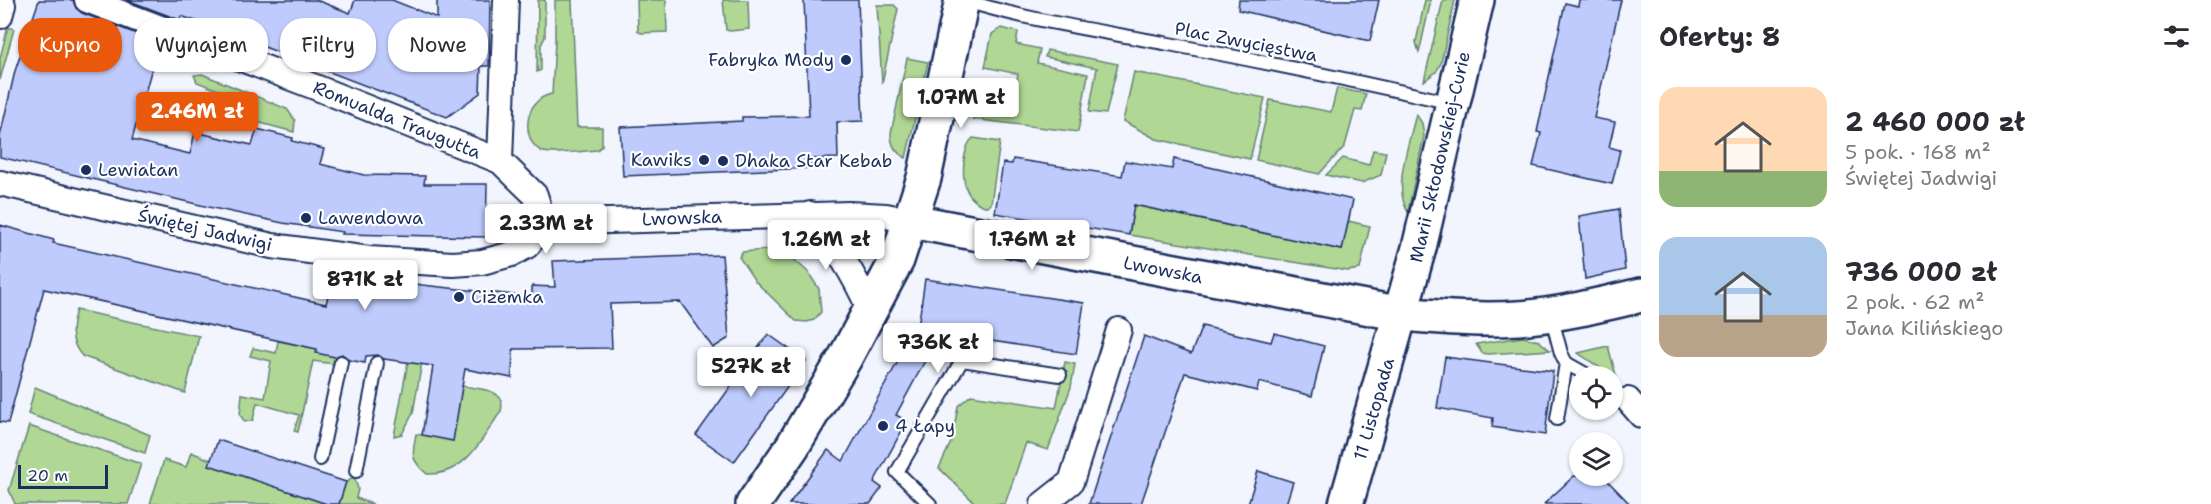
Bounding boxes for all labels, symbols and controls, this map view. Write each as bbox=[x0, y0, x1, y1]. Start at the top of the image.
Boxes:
street label: Plac Zwycięstwa bbox=[1173, 16, 1319, 68]
chip: Kupno bbox=[18, 18, 122, 72]
chip: Wynajem bbox=[134, 18, 268, 72]
chip: Filtry bbox=[280, 18, 376, 72]
chip: Nowe bbox=[388, 18, 488, 72]
text: Oferty: 8 bbox=[1659, 19, 1780, 54]
icon: filters bbox=[2160, 20, 2193, 53]
place label: Fabryka Mody bbox=[708, 48, 834, 72]
street label: Marii Skłodowskiej-Curie bbox=[1404, 49, 1476, 265]
marker: Fabryka Mody bbox=[839, 53, 853, 67]
street label: Romualda Traugutta bbox=[310, 75, 484, 165]
pin: 1.07M zł bbox=[899, 78, 1023, 129]
text: 1.07M zł bbox=[917, 84, 1005, 110]
pin: 2.46M zł bbox=[135, 92, 259, 143]
text: 2.46M zł bbox=[150, 98, 244, 124]
text: 2 460 000 zł bbox=[1845, 104, 2025, 139]
icon: home bbox=[1707, 111, 1779, 183]
text: 5 pok. · 168 m² bbox=[1845, 139, 1991, 165]
place label: Kawiks bbox=[631, 148, 692, 172]
place label: Dhaka Star Kebab bbox=[735, 149, 892, 173]
marker: Kawiks bbox=[697, 153, 711, 167]
marker: Dhaka Star Kebab bbox=[716, 154, 730, 168]
place label: Lewiatan bbox=[98, 158, 178, 182]
marker: Lewiatan bbox=[79, 163, 93, 177]
text: Świętej Jadwigi bbox=[1845, 165, 1997, 191]
street label: Świętej Jadwigi bbox=[136, 203, 274, 257]
pin: 2.33M zł bbox=[484, 204, 608, 255]
street label: Lwowska bbox=[641, 205, 723, 231]
place label: Lawendowa bbox=[318, 206, 423, 230]
text: 2.33M zł bbox=[499, 210, 593, 236]
marker: Lawendowa bbox=[299, 211, 313, 225]
pin: 1.26M zł bbox=[764, 220, 888, 271]
pin: 1.76M zł bbox=[970, 220, 1094, 271]
text: 1.26M zł bbox=[782, 226, 870, 252]
text: 1.76M zł bbox=[988, 226, 1076, 252]
street label: Lwowska bbox=[1121, 251, 1205, 289]
text: 736 000 zł bbox=[1845, 254, 1997, 289]
pin: 871K zł bbox=[310, 260, 420, 311]
icon: home bbox=[1707, 261, 1779, 333]
text: 871K zł bbox=[327, 266, 403, 292]
place label: Ciżemka bbox=[471, 285, 543, 309]
text: 2 pok. · 62 m² bbox=[1845, 289, 1984, 315]
marker: Ciżemka bbox=[452, 290, 466, 304]
text: Jana Kilińskiego bbox=[1845, 315, 2003, 341]
pin: 736K zł bbox=[883, 323, 993, 374]
text: 736K zł bbox=[897, 329, 979, 355]
pin: 527K zł bbox=[696, 347, 806, 398]
text: 527K zł bbox=[711, 353, 791, 379]
street label: 11 Listopada bbox=[1348, 355, 1400, 463]
map controls bbox=[1569, 366, 1623, 486]
button: locate bbox=[1569, 366, 1623, 420]
place label: 4 Łapy bbox=[895, 414, 955, 438]
marker: 4 Łapy bbox=[876, 419, 890, 433]
button: layers bbox=[1569, 432, 1623, 486]
scale bar bbox=[18, 462, 108, 490]
text: 20 m bbox=[27, 465, 68, 486]

